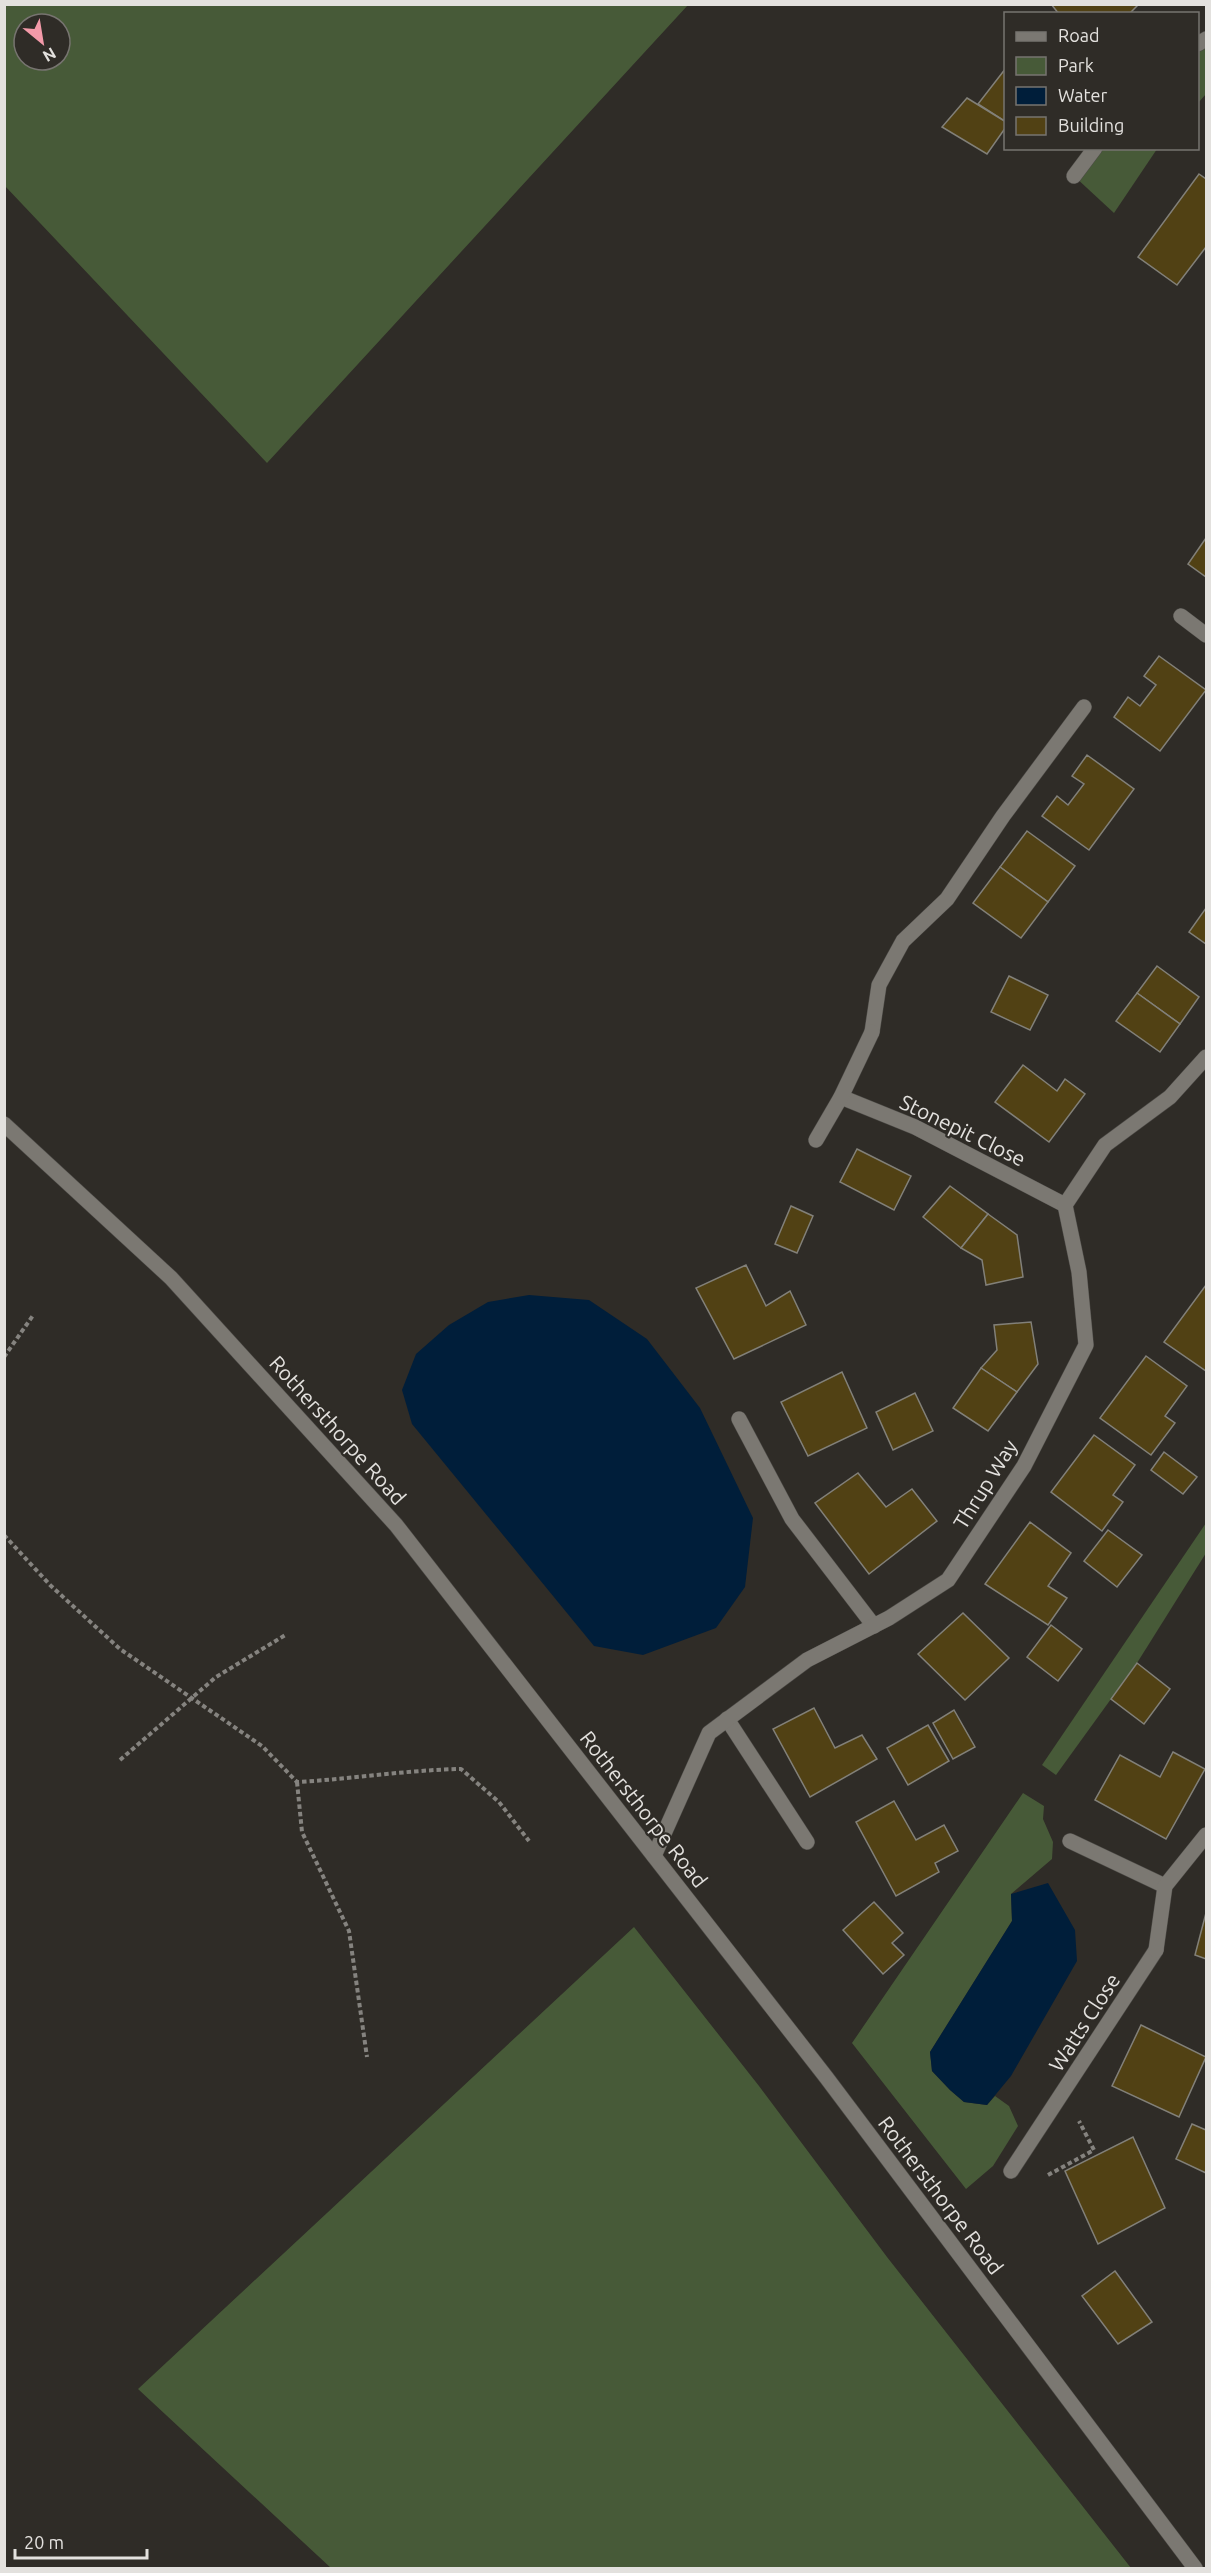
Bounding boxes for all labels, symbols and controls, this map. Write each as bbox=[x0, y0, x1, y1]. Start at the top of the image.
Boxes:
north arrow bbox=[12, 12, 72, 72]
legend bbox=[1004, 12, 1199, 150]
text: Road bbox=[1058, 25, 1100, 45]
text: N bbox=[40, 44, 59, 66]
text: Park bbox=[1058, 55, 1094, 75]
text: Water bbox=[1058, 85, 1108, 105]
text: Building bbox=[1058, 115, 1124, 135]
street label: Stonepit Close bbox=[896, 1089, 1030, 1171]
street label: Rothersthorpe Road bbox=[265, 1351, 411, 1509]
street label: Thrup Way bbox=[948, 1435, 1022, 1533]
street label: Rothersthorpe Road bbox=[575, 1726, 713, 1892]
street label: Watts Close bbox=[1044, 1969, 1124, 2075]
street label: Rothersthorpe Road bbox=[874, 2111, 1008, 2279]
scale bar bbox=[15, 2522, 147, 2560]
text: 20 m bbox=[24, 2532, 64, 2552]

